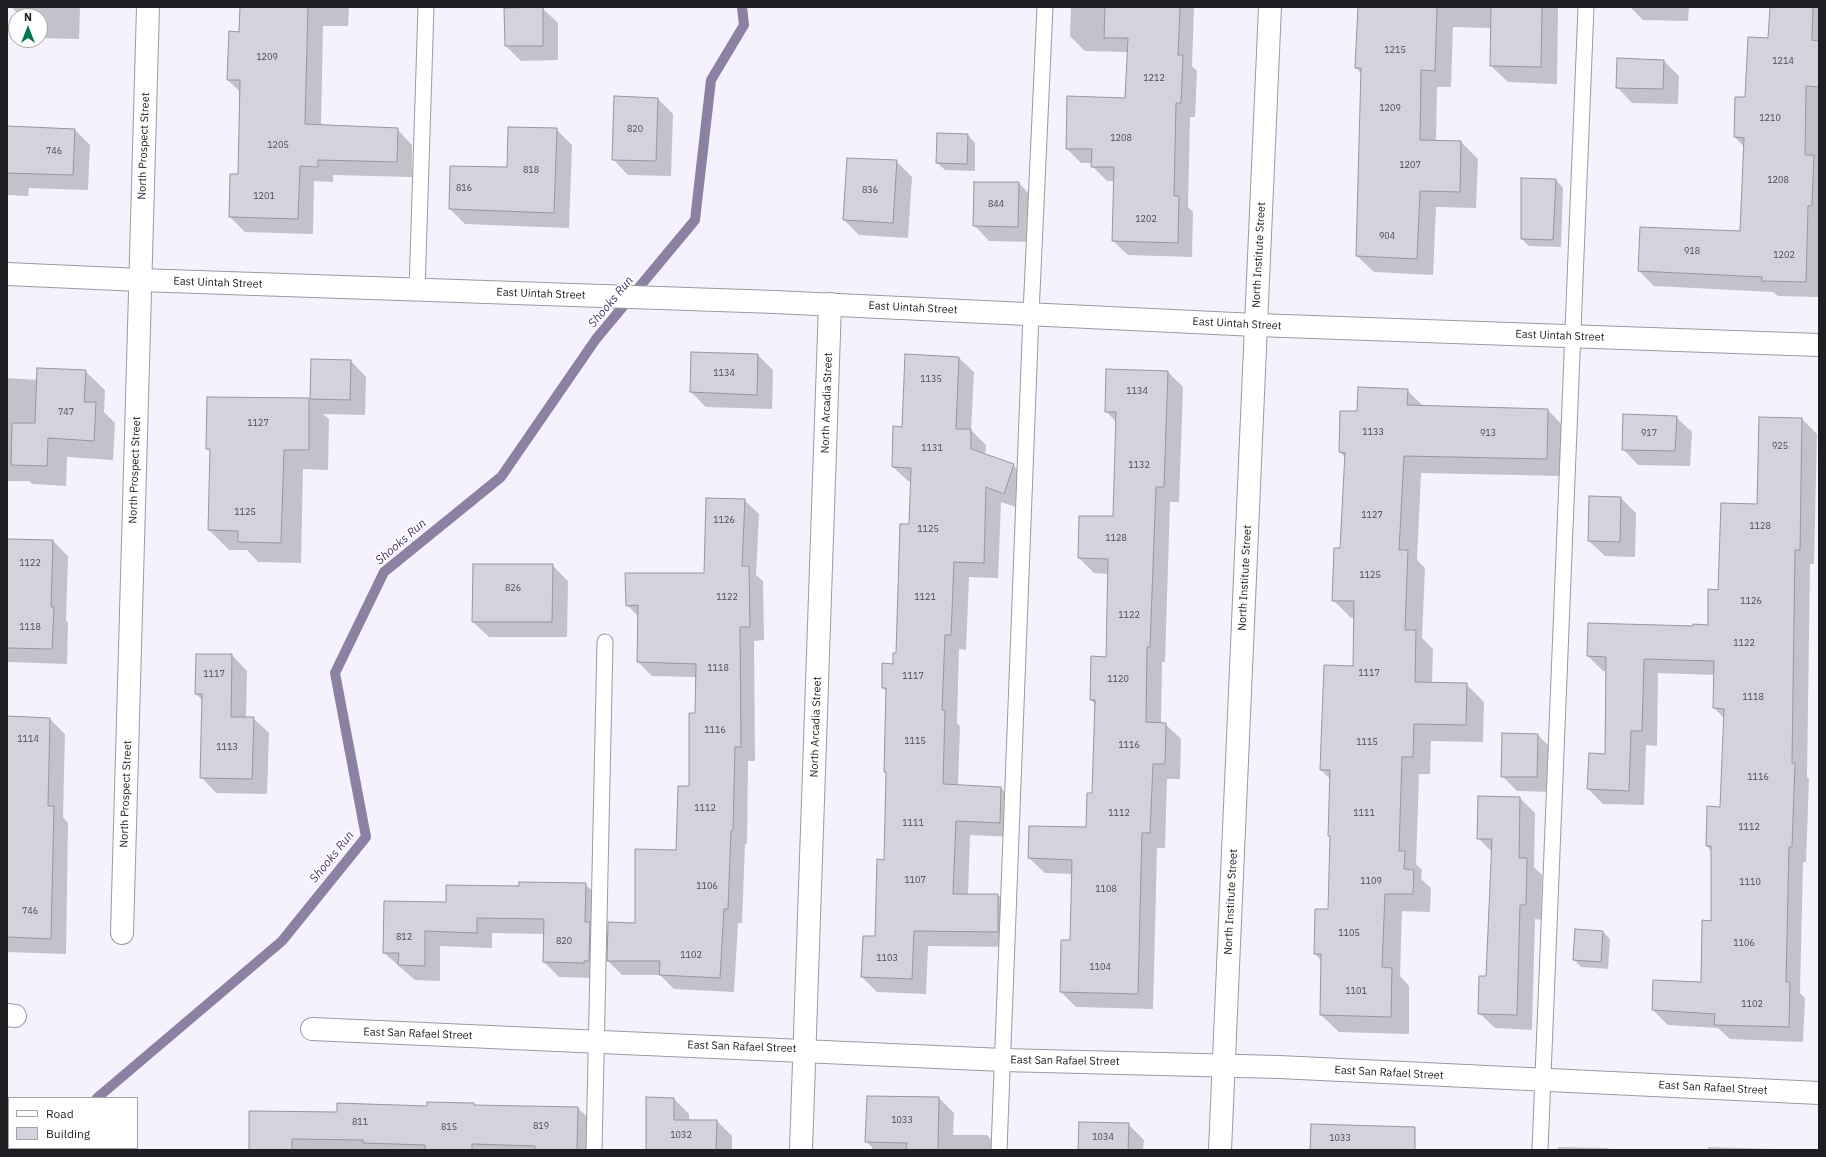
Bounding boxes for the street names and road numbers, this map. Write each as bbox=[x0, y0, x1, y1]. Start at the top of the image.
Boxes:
street label: North Prospect Street bbox=[136, 92, 152, 200]
street label: North Institute Street bbox=[1250, 202, 1268, 308]
street label: East Uintah Street bbox=[173, 275, 263, 291]
street label: East Uintah Street bbox=[496, 286, 586, 302]
street label: East Uintah Street bbox=[868, 299, 958, 317]
street label: East Uintah Street bbox=[1192, 315, 1282, 333]
street label: East Uintah Street bbox=[1515, 328, 1605, 344]
street label: North Arcadia Street bbox=[819, 352, 835, 454]
street label: North Prospect Street bbox=[127, 416, 143, 524]
street label: North Institute Street bbox=[1236, 525, 1254, 631]
street label: North Arcadia Street bbox=[808, 676, 824, 778]
street label: North Prospect Street bbox=[118, 740, 134, 848]
street label: North Institute Street bbox=[1222, 849, 1240, 955]
street label: East San Rafael Street bbox=[363, 1025, 473, 1043]
street label: East San Rafael Street bbox=[687, 1038, 797, 1056]
street label: East San Rafael Street bbox=[1010, 1053, 1120, 1069]
street label: East San Rafael Street bbox=[1334, 1064, 1444, 1082]
street label: East San Rafael Street bbox=[1658, 1079, 1768, 1097]

